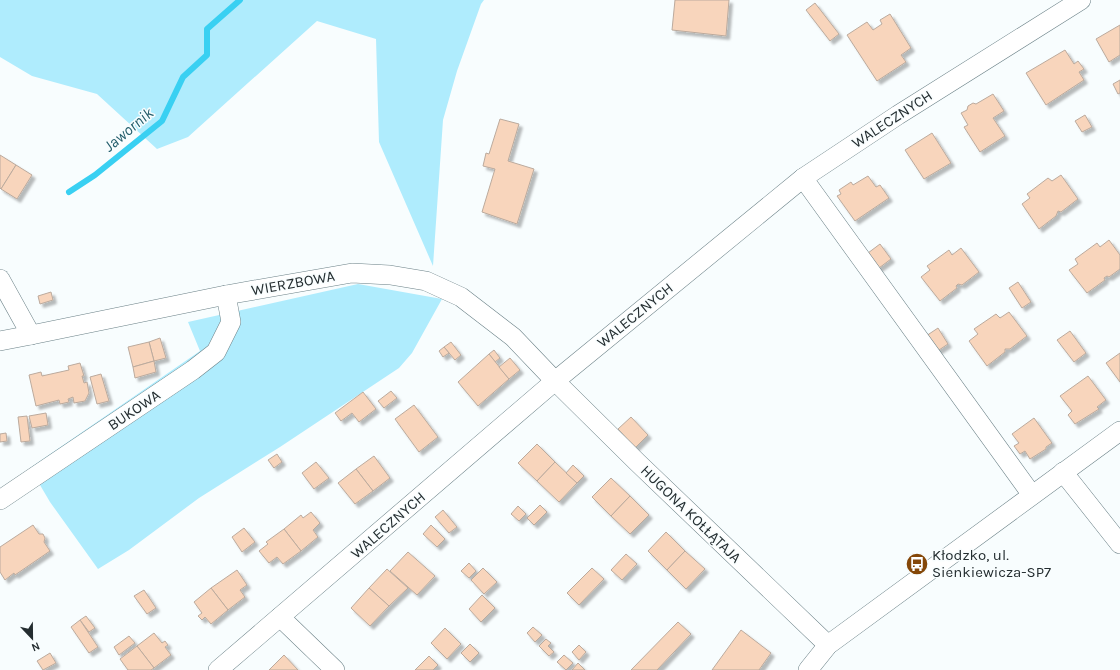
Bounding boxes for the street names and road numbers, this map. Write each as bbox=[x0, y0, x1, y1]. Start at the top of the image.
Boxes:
street label: WALECZNYCH bbox=[848, 86, 936, 152]
street label: WIERZBOWA bbox=[250, 267, 337, 299]
street label: WALECZNYCH bbox=[593, 279, 677, 351]
street label: BUKOWA bbox=[104, 386, 164, 434]
street label: HUGONA KOŁŁĄTAJA bbox=[637, 461, 745, 567]
street label: WALECZNYCH bbox=[347, 488, 429, 562]

